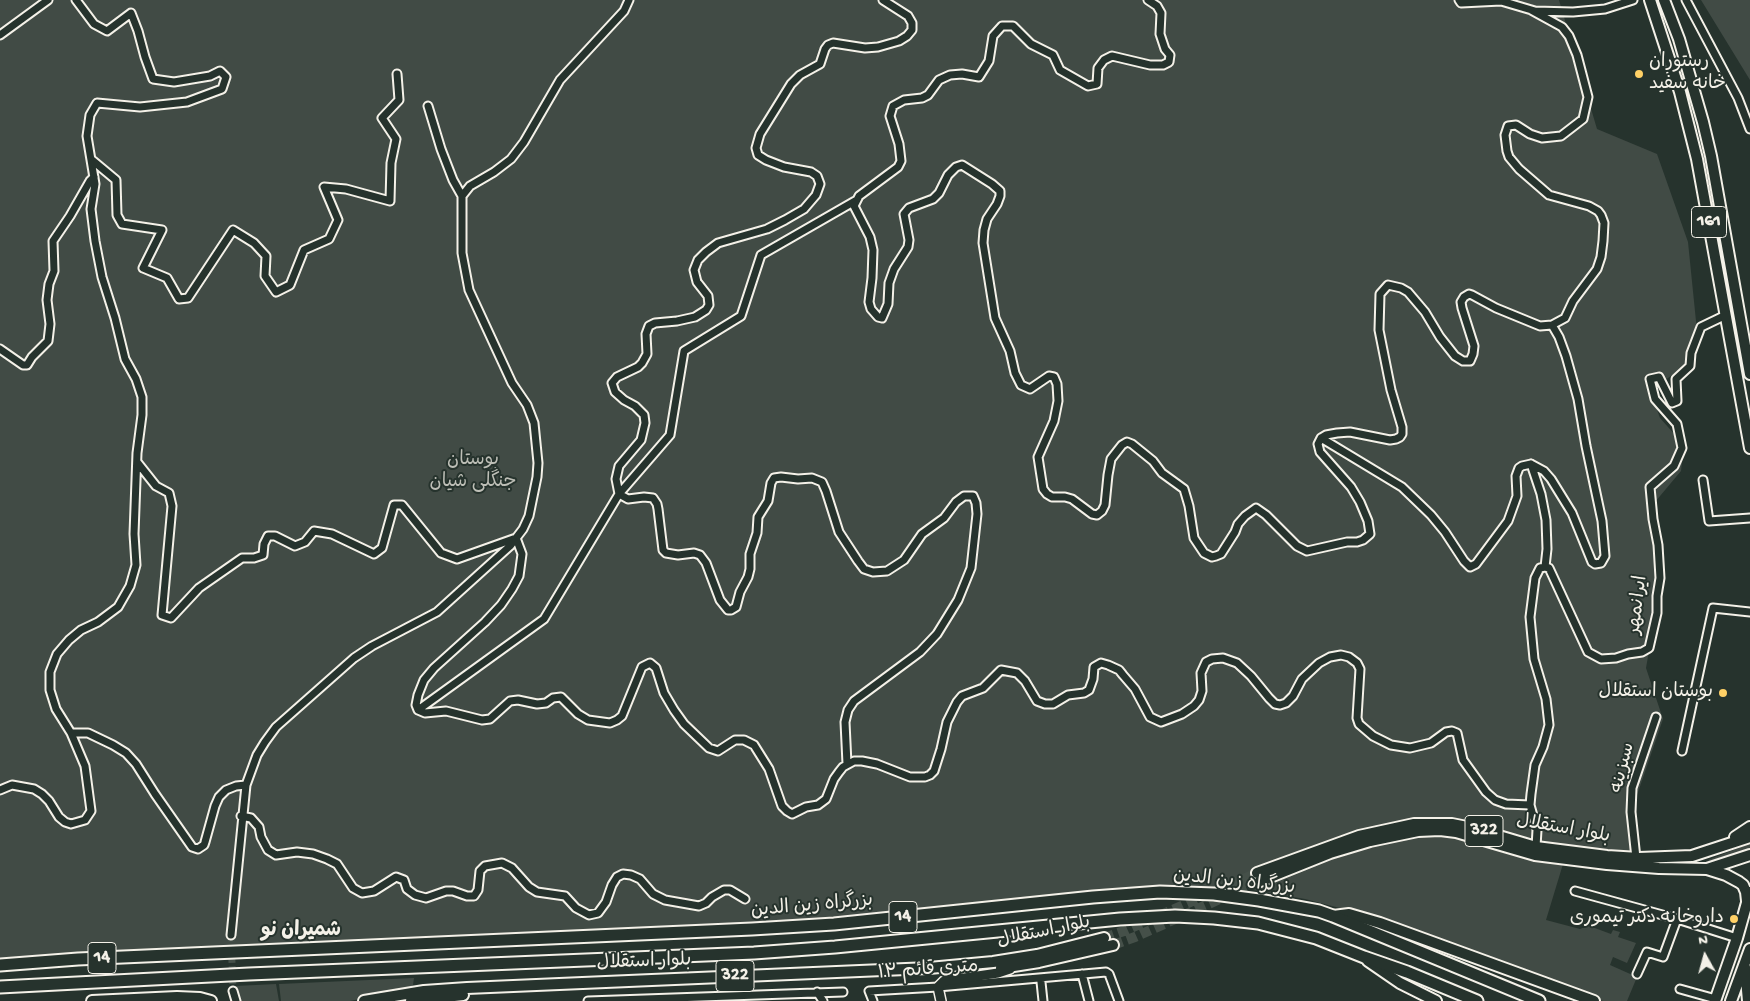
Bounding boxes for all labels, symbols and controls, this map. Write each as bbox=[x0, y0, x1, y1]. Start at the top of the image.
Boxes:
place label: رستوران خانه سفید bbox=[1649, 52, 1726, 96]
marker: رستوران خانه سفید bbox=[1633, 68, 1645, 80]
road number: 161 bbox=[1692, 206, 1726, 238]
park label: بوستان جنگلی شیان bbox=[430, 450, 516, 494]
street label: ایرانمهر bbox=[1624, 574, 1654, 636]
place label: بوستان استقلال bbox=[1598, 682, 1713, 704]
marker: بوستان استقلال bbox=[1717, 687, 1729, 699]
street label: سبزینه bbox=[1607, 741, 1641, 795]
street label: بلوار استقلال bbox=[1514, 811, 1612, 849]
road number: 322 bbox=[1465, 816, 1503, 846]
street label: بزرگراه زین الدین bbox=[1172, 865, 1296, 901]
street label: بزرگراه زین الدین bbox=[750, 890, 874, 924]
road number: 14 bbox=[889, 902, 917, 932]
place label: داروخانه دکتر تیموری bbox=[1570, 908, 1724, 930]
street label: بلوار استقلال bbox=[995, 912, 1093, 954]
marker: داروخانه دکتر تیموری bbox=[1728, 913, 1740, 925]
district label: شمیران نو bbox=[261, 920, 341, 944]
north arrow bbox=[1680, 931, 1730, 981]
text: N bbox=[1698, 932, 1709, 950]
road number: 14 bbox=[88, 942, 116, 974]
street label: بلوار استقلال bbox=[596, 950, 692, 976]
street label: ۱۲ متری قائم bbox=[877, 956, 979, 986]
road number: 322 bbox=[716, 960, 754, 991]

